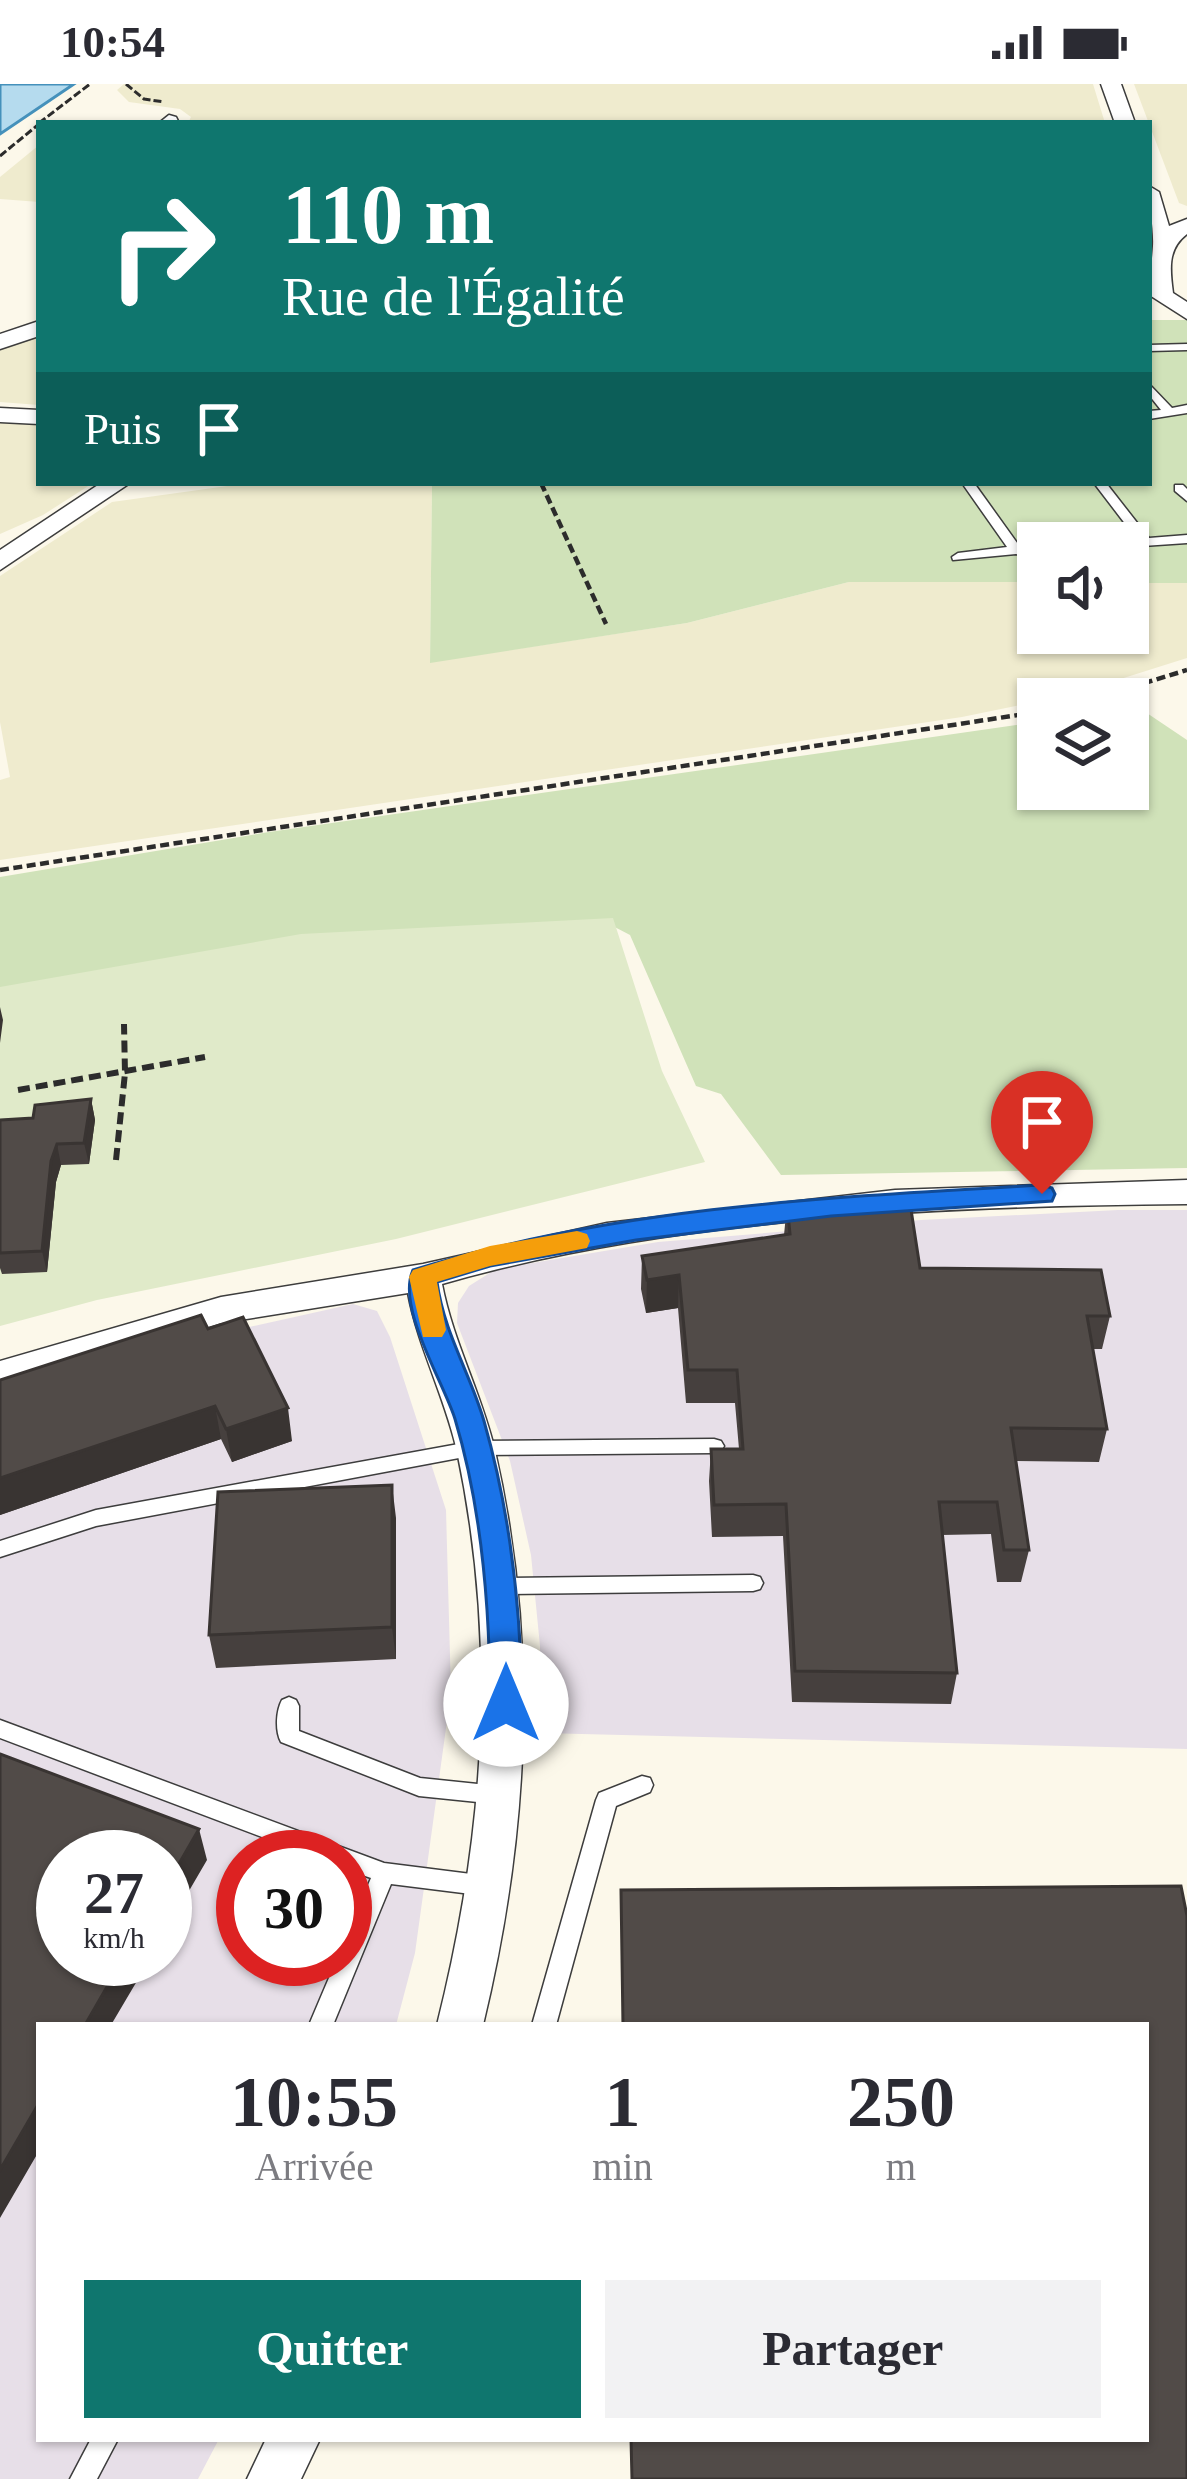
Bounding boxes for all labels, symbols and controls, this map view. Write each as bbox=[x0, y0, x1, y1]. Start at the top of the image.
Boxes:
text: 10:54 bbox=[60, 17, 165, 67]
icon: right bbox=[84, 168, 240, 324]
text: 110 m bbox=[282, 168, 494, 261]
text: Rue de l'Égalité bbox=[282, 267, 625, 327]
icon: arrive bbox=[186, 396, 252, 462]
text: Puis bbox=[84, 404, 162, 454]
map controls bbox=[1017, 522, 1149, 810]
button: sound bbox=[1017, 522, 1149, 654]
button: layers bbox=[1017, 678, 1149, 810]
pin bbox=[991, 1071, 1093, 1194]
icon: arrive bbox=[1009, 1089, 1075, 1155]
position arrow bbox=[443, 1641, 569, 1767]
speed limit sign: 30 bbox=[216, 1830, 372, 1986]
text: 27 bbox=[84, 1860, 144, 1926]
text: km/h bbox=[83, 1921, 145, 1954]
text: 10:55 bbox=[230, 2062, 398, 2142]
text: 1 bbox=[604, 2062, 640, 2142]
text: 250 bbox=[847, 2062, 955, 2142]
text: Arrivée bbox=[255, 2145, 374, 2188]
text: min bbox=[592, 2145, 653, 2188]
text: m bbox=[886, 2145, 916, 2188]
button: Quitter bbox=[84, 2280, 581, 2418]
button: Partager bbox=[605, 2280, 1101, 2418]

